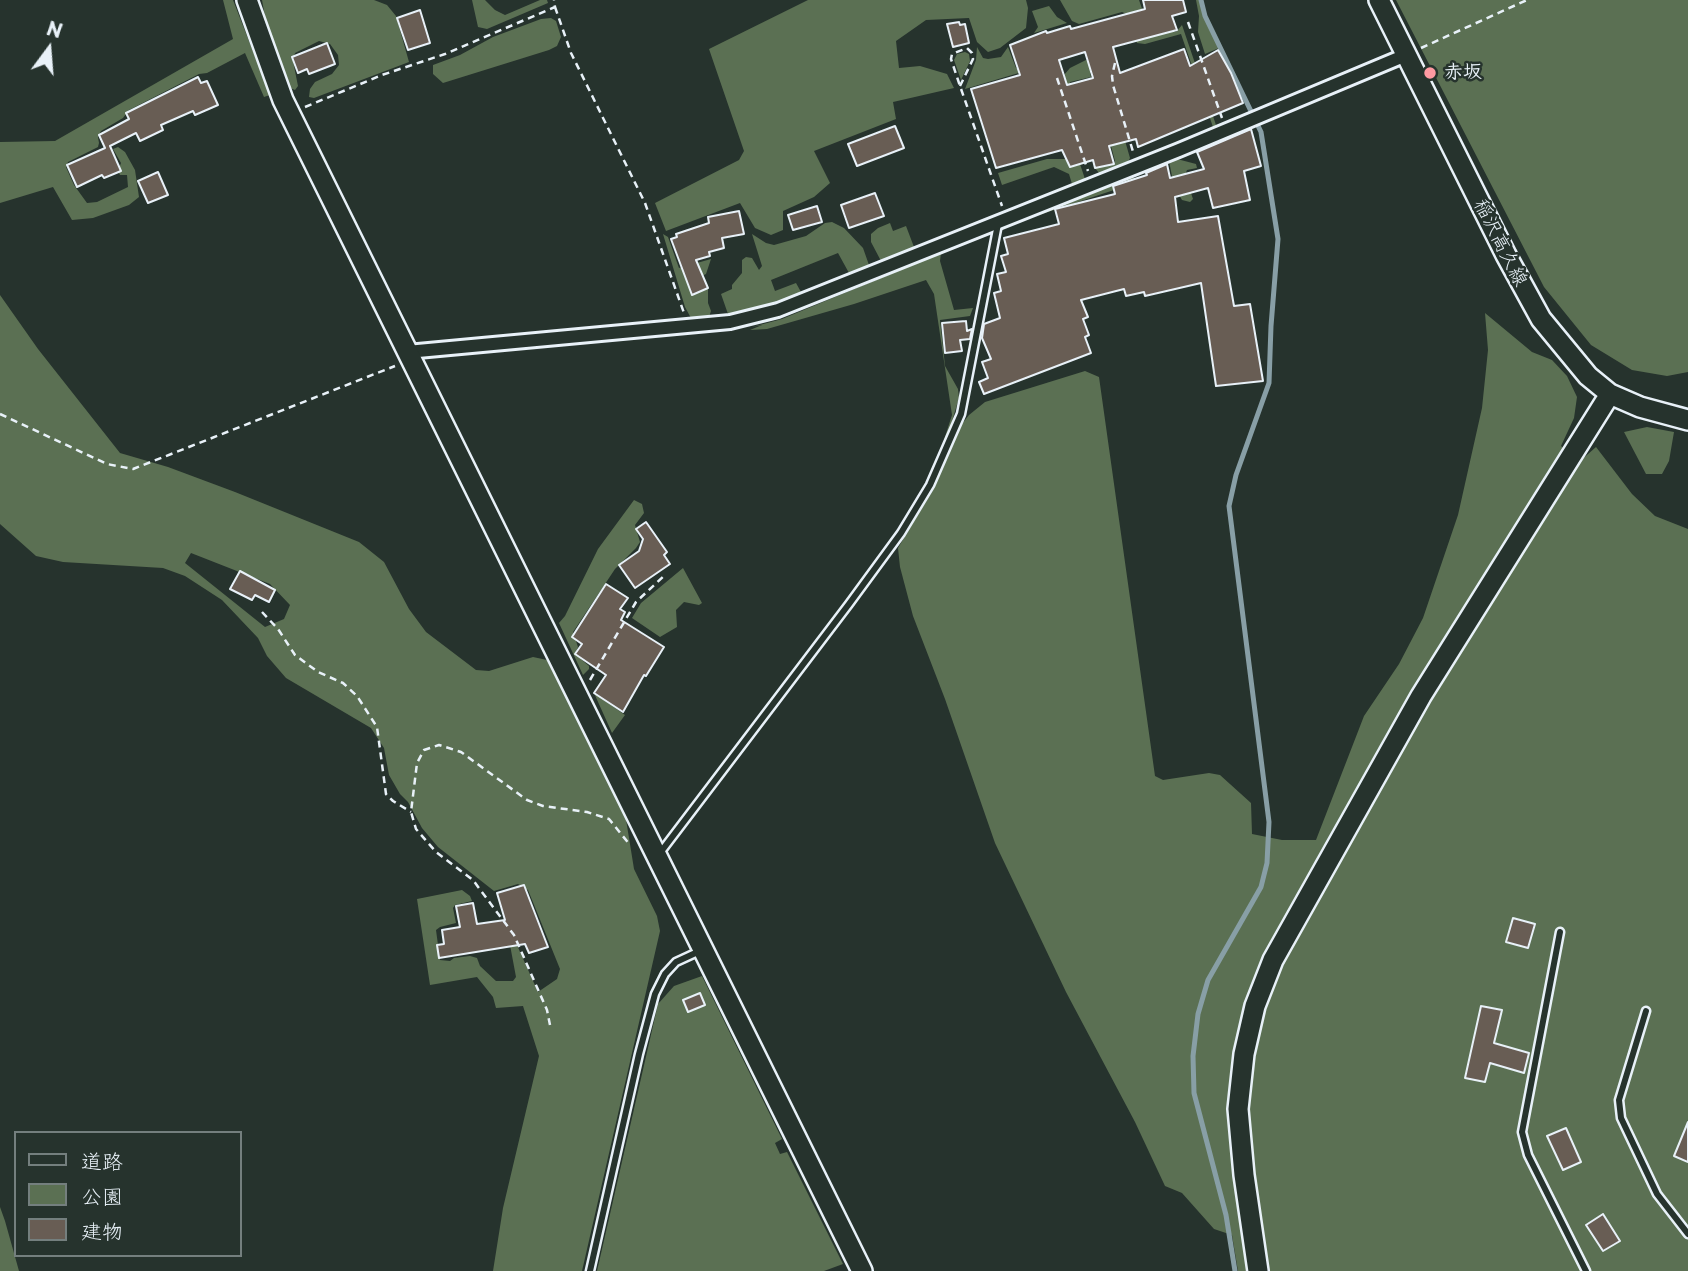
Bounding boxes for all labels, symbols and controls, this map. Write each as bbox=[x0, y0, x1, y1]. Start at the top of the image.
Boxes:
text: N bbox=[44, 13, 66, 44]
north arrow bbox=[14, 14, 84, 84]
place label: 赤坂 bbox=[1444, 62, 1482, 84]
marker: 赤坂 bbox=[1422, 65, 1438, 81]
street label: 稲沢高久線 bbox=[1468, 196, 1532, 290]
legend bbox=[14, 1131, 242, 1257]
text: 道路 bbox=[81, 1144, 123, 1176]
text: 公園 bbox=[81, 1179, 123, 1211]
text: 建物 bbox=[81, 1214, 123, 1246]

